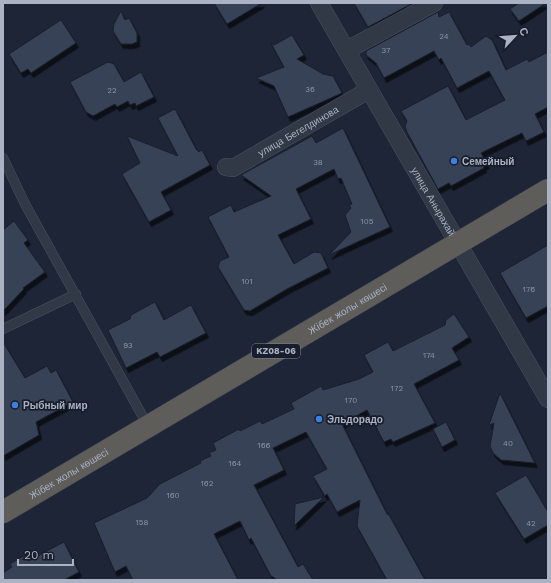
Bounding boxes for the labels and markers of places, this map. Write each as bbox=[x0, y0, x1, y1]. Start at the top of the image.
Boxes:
marker: Семейный bbox=[449, 156, 459, 166]
place label: Семейный bbox=[462, 156, 515, 167]
marker: Рыбный мир bbox=[10, 400, 20, 410]
place label: Рыбный мир bbox=[23, 400, 88, 411]
marker: Эльдорадо bbox=[314, 414, 324, 424]
place label: Эльдорадо bbox=[327, 414, 383, 425]

